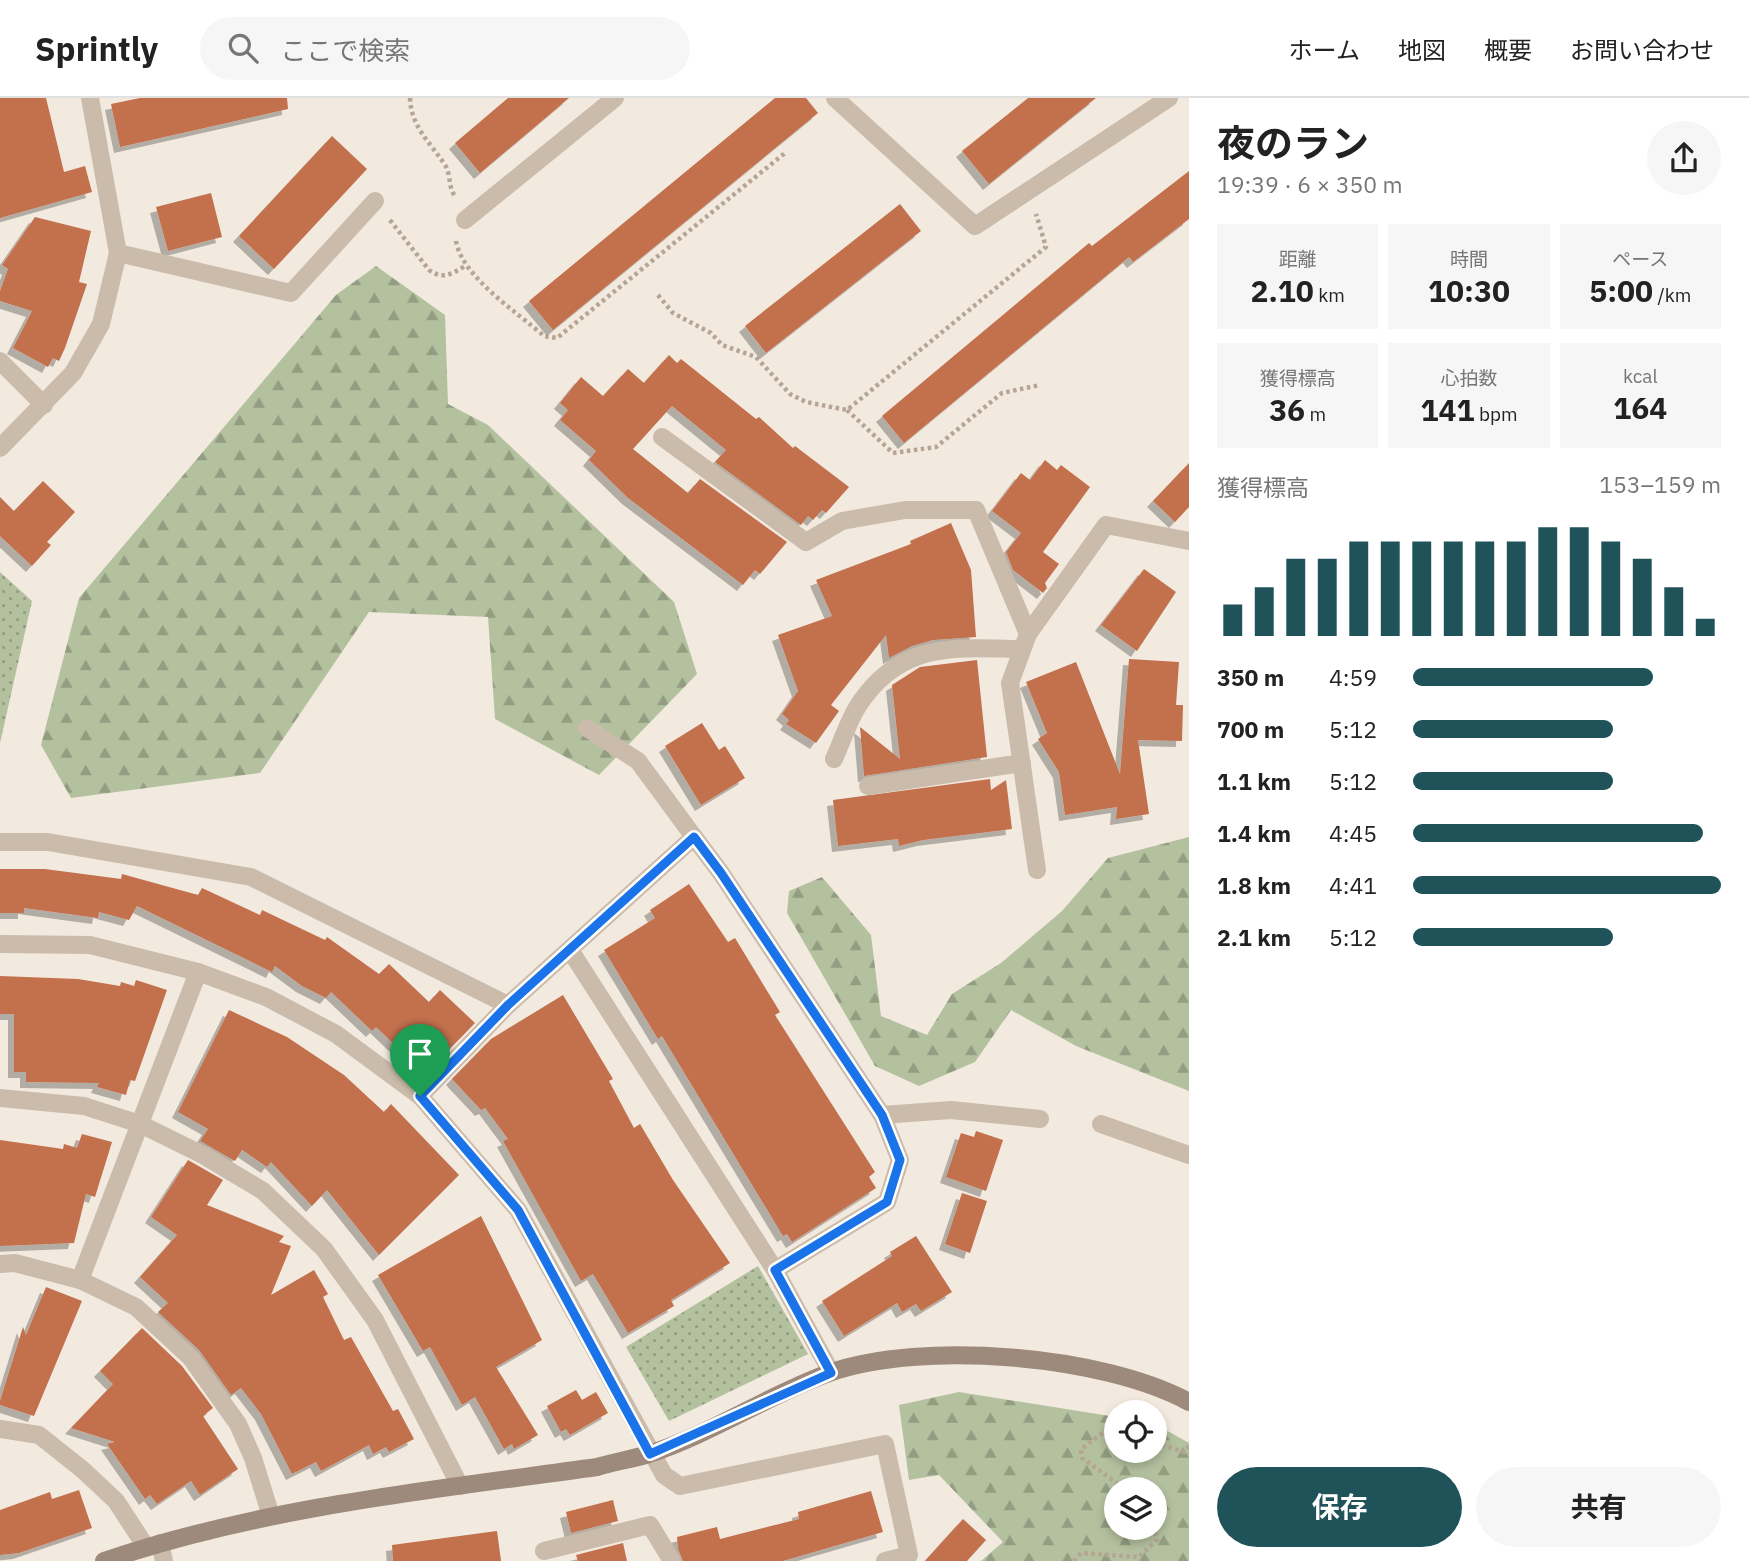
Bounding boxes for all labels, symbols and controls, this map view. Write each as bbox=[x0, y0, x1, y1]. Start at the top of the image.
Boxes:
search box bbox=[200, 17, 690, 80]
text: Sprintly bbox=[35, 27, 158, 70]
icon: search bbox=[224, 29, 262, 67]
text: ここで検索 bbox=[280, 33, 410, 67]
text: ホーム bbox=[1289, 34, 1360, 66]
text: 地図 bbox=[1398, 34, 1446, 66]
text: 概要 bbox=[1484, 34, 1532, 66]
text: お問い合わせ bbox=[1570, 34, 1714, 66]
text: 夜のラン bbox=[1217, 118, 1369, 167]
button: share bbox=[1647, 121, 1721, 195]
text: 19:39 · 6 × 350 m bbox=[1217, 169, 1403, 199]
text: 距離 bbox=[1279, 247, 1317, 271]
text: 時間 bbox=[1450, 247, 1488, 271]
text: ペース bbox=[1612, 247, 1668, 271]
text: 2.10 bbox=[1250, 271, 1314, 310]
text: 10:30 bbox=[1428, 271, 1510, 310]
text: 5:00 bbox=[1589, 271, 1653, 310]
text: km bbox=[1314, 283, 1345, 307]
text: /km bbox=[1653, 283, 1691, 307]
text: kcal bbox=[1623, 364, 1658, 388]
text: 獲得標高 bbox=[1260, 366, 1336, 390]
text: 心拍数 bbox=[1440, 366, 1498, 390]
text: 164 bbox=[1613, 388, 1667, 427]
text: 36 bbox=[1269, 390, 1305, 429]
text: 141 bbox=[1420, 390, 1474, 429]
text: m bbox=[1305, 402, 1326, 426]
text: bpm bbox=[1474, 402, 1518, 426]
text: 153–159 m bbox=[1599, 469, 1721, 499]
text: 獲得標高 bbox=[1217, 472, 1309, 502]
text: 350 m bbox=[1217, 662, 1284, 692]
text: 4:59 bbox=[1329, 662, 1377, 692]
text: 700 m bbox=[1217, 714, 1284, 744]
text: 5:12 bbox=[1329, 714, 1377, 744]
text: 1.1 km bbox=[1217, 766, 1291, 796]
text: 5:12 bbox=[1329, 766, 1377, 796]
text: 1.4 km bbox=[1217, 818, 1291, 848]
text: 4:45 bbox=[1329, 818, 1377, 848]
text: 1.8 km bbox=[1217, 870, 1291, 900]
text: 4:41 bbox=[1329, 870, 1377, 900]
text: 2.1 km bbox=[1217, 922, 1291, 952]
text: 5:12 bbox=[1329, 922, 1377, 952]
pin bbox=[390, 1024, 450, 1096]
icon: arrive bbox=[401, 1035, 439, 1073]
map controls bbox=[1104, 1400, 1167, 1540]
button: locate bbox=[1104, 1400, 1167, 1463]
button: 保存 bbox=[1217, 1467, 1462, 1547]
button: 共有 bbox=[1476, 1467, 1721, 1547]
button: layers bbox=[1104, 1477, 1167, 1540]

